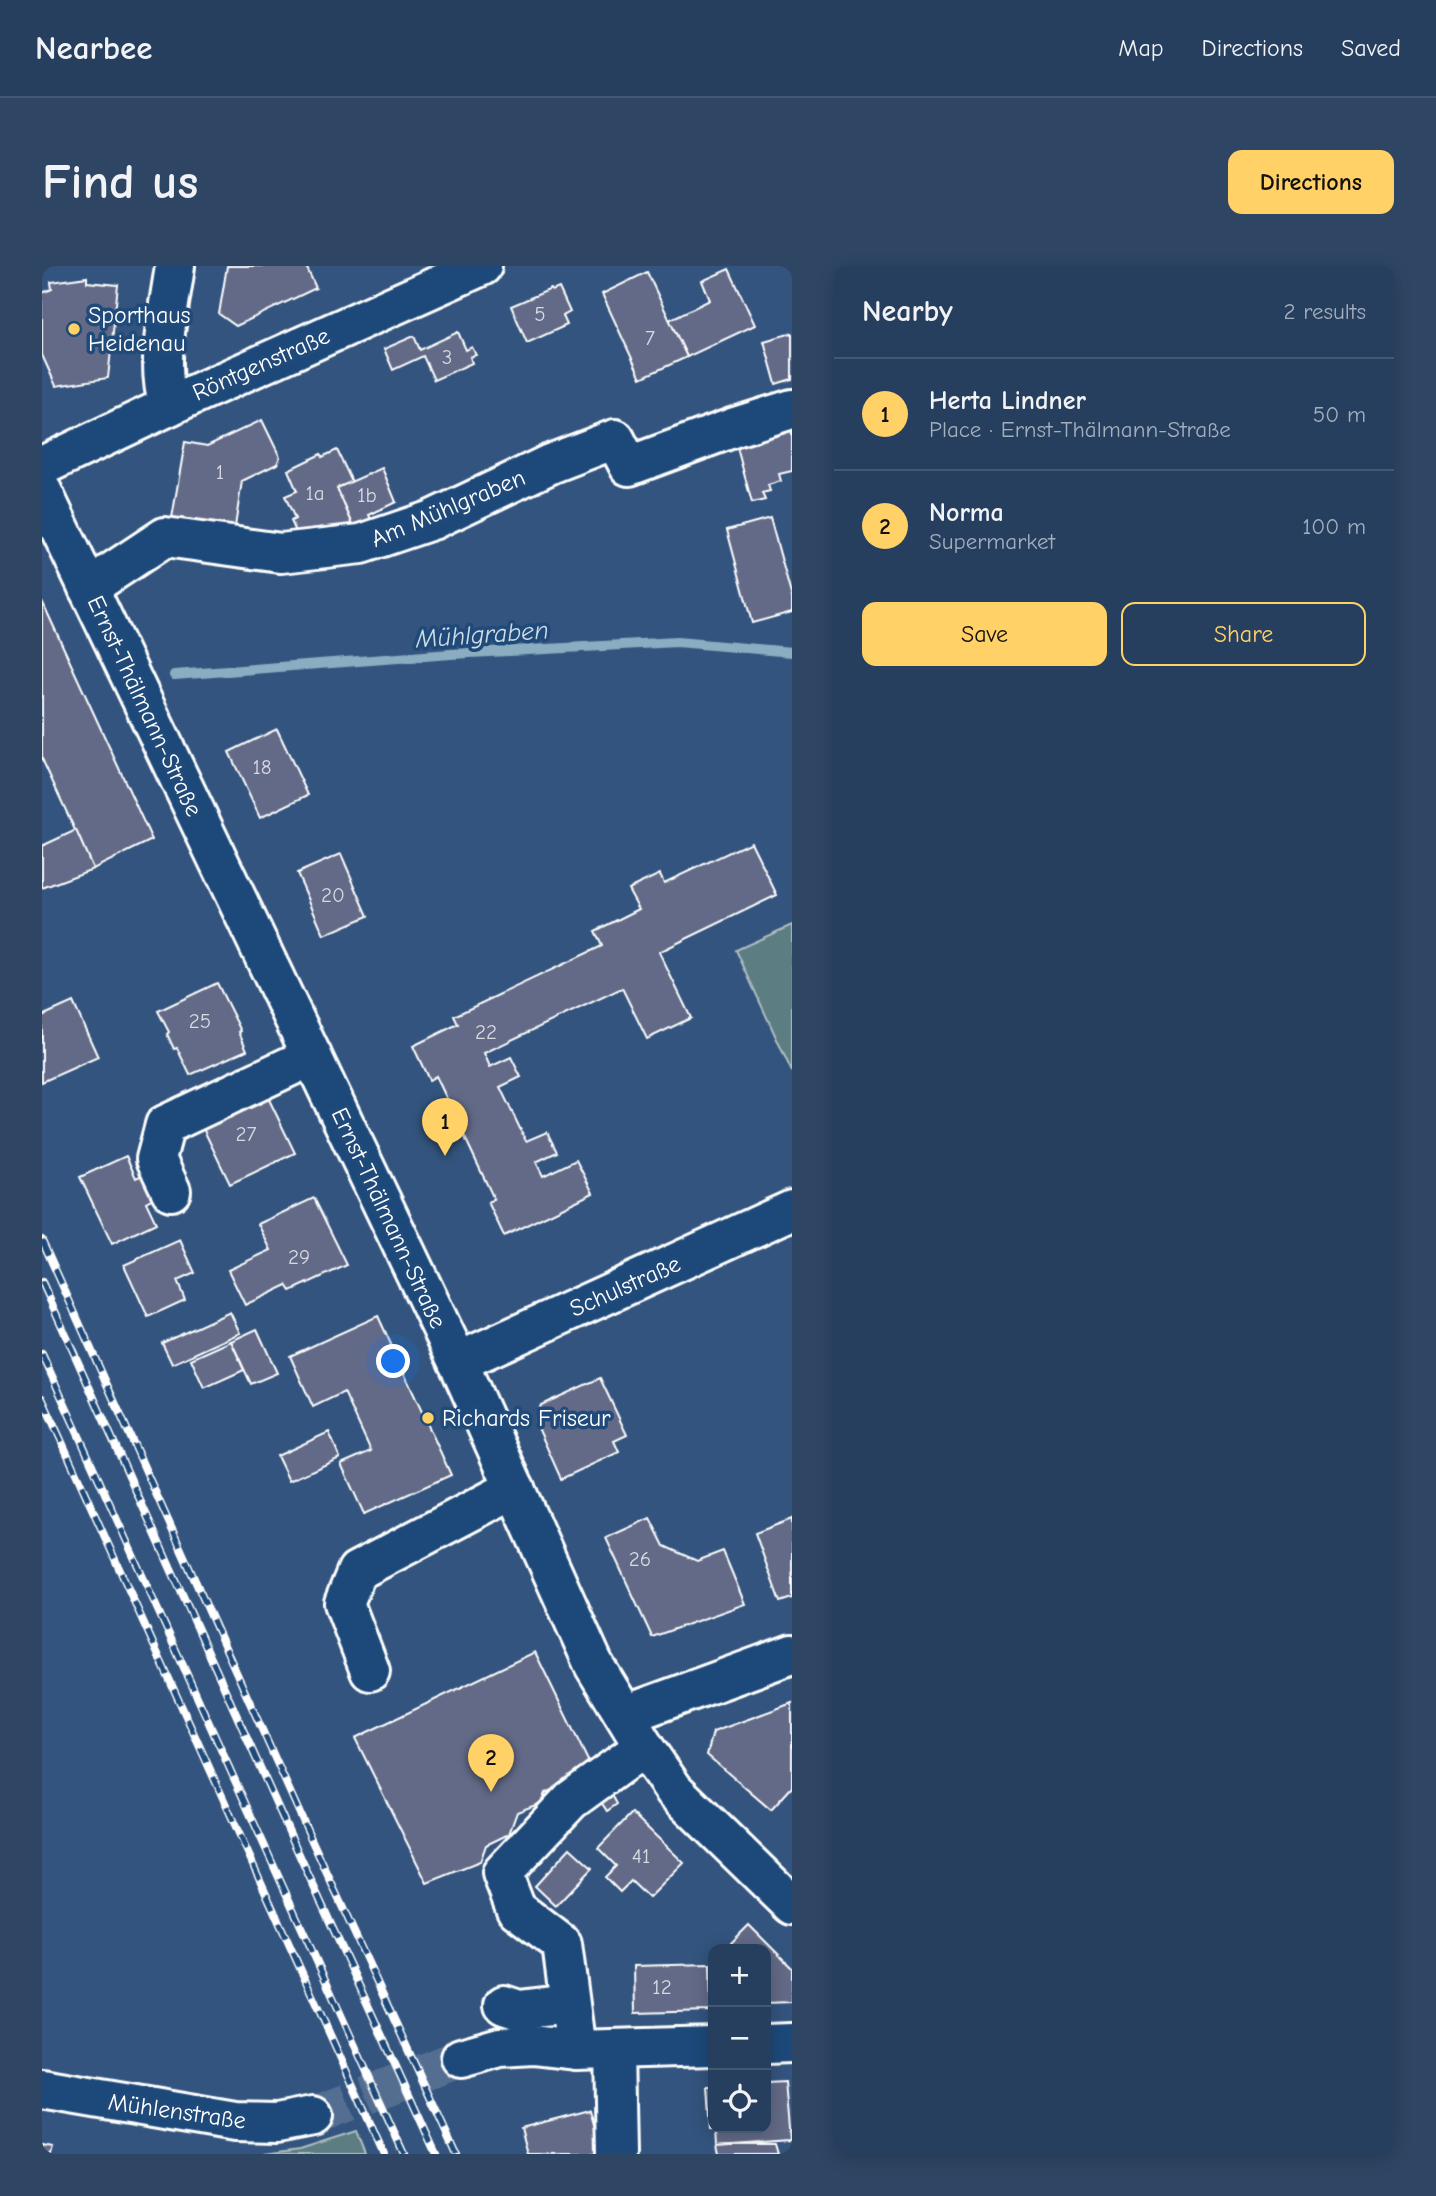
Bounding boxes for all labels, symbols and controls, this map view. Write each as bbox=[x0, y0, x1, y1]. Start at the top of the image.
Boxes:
text: Nearbee bbox=[35, 29, 153, 67]
text: Map bbox=[1118, 34, 1164, 62]
text: Directions bbox=[1202, 34, 1303, 62]
text: Saved bbox=[1341, 34, 1401, 62]
button: Directions bbox=[1228, 150, 1394, 214]
text: Find us bbox=[42, 154, 198, 210]
text: Nearby bbox=[862, 294, 953, 329]
text: 2 results bbox=[1284, 298, 1366, 325]
place label: Sporthaus Heidenau bbox=[88, 301, 191, 357]
house number: 5 bbox=[534, 302, 546, 326]
marker: Sporthaus Heidenau bbox=[66, 321, 82, 337]
street label: Röntgenstraße bbox=[188, 321, 334, 407]
house number: 7 bbox=[645, 326, 655, 350]
house number: 3 bbox=[442, 345, 452, 369]
text: Herta Lindner bbox=[929, 386, 1086, 416]
text: 1 bbox=[880, 401, 890, 428]
text: 50 m bbox=[1313, 401, 1366, 428]
text: Place · Ernst-Thälmann-Straße bbox=[929, 416, 1231, 443]
house number: 1 bbox=[216, 460, 224, 484]
street label: Am Mühlgraben bbox=[367, 463, 529, 553]
house number: 1a bbox=[305, 481, 325, 505]
house number: 1b bbox=[357, 483, 377, 507]
text: Norma bbox=[929, 498, 1004, 528]
text: 2 bbox=[879, 513, 891, 540]
text: 100 m bbox=[1302, 513, 1366, 540]
text: Supermarket bbox=[929, 528, 1055, 555]
street label: Ernst-Thälmann-Straße bbox=[82, 591, 208, 821]
button: Save bbox=[862, 602, 1107, 666]
button: Share bbox=[1121, 602, 1366, 666]
water label: Mühlgraben bbox=[414, 615, 550, 655]
house number: 18 bbox=[252, 755, 272, 779]
house number: 20 bbox=[321, 883, 345, 907]
house number: 25 bbox=[189, 1009, 211, 1033]
house number: 22 bbox=[475, 1020, 497, 1044]
pin: 1 bbox=[422, 1098, 468, 1156]
street label: Ernst-Thälmann-Straße bbox=[326, 1103, 452, 1333]
house number: 27 bbox=[236, 1122, 257, 1146]
house number: 29 bbox=[288, 1245, 310, 1269]
street label: Schulstraße bbox=[565, 1249, 685, 1323]
your location bbox=[376, 1344, 410, 1378]
place label: Richards Friseur bbox=[442, 1404, 611, 1432]
marker: Richards Friseur bbox=[420, 1410, 436, 1426]
house number: 26 bbox=[629, 1547, 651, 1571]
pin: 2 bbox=[468, 1734, 514, 1792]
house number: 41 bbox=[632, 1844, 650, 1868]
map controls bbox=[708, 1944, 771, 2133]
button: + bbox=[708, 1944, 771, 2007]
house number: 12 bbox=[652, 1975, 672, 1999]
button: − bbox=[708, 2007, 771, 2070]
button: locate bbox=[708, 2070, 771, 2133]
street label: Mühlenstraße bbox=[106, 2087, 248, 2135]

